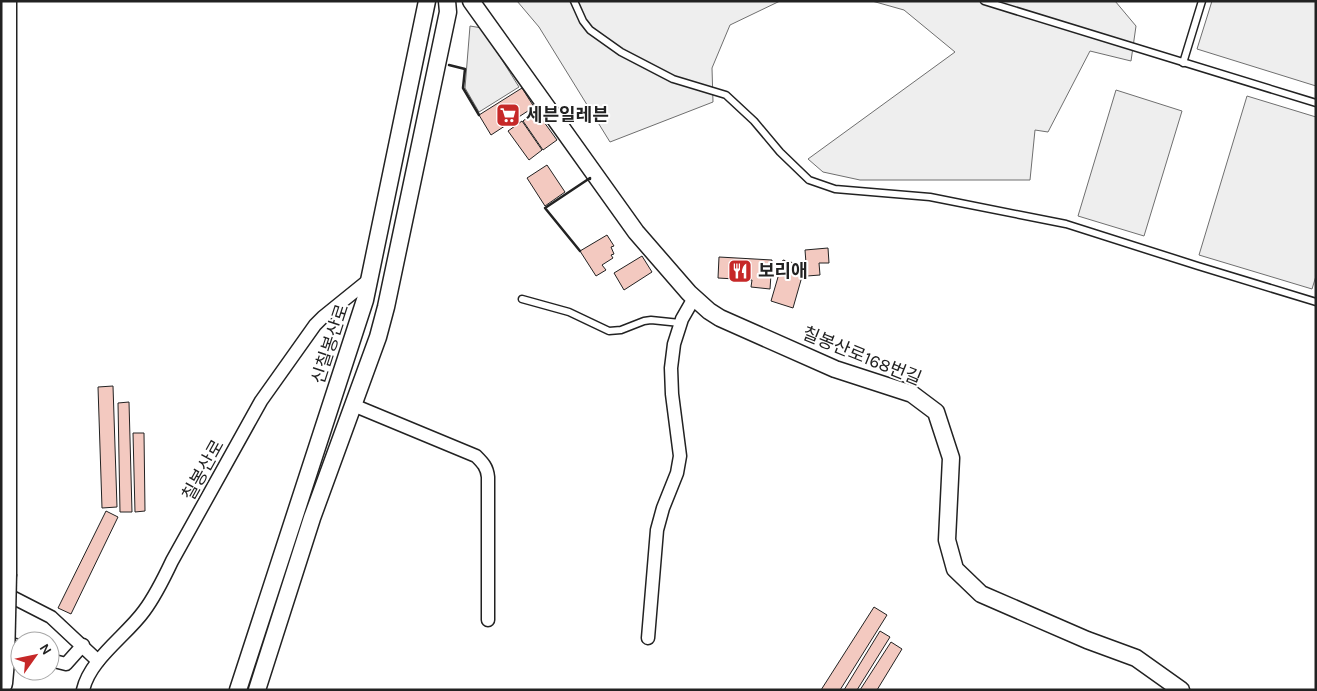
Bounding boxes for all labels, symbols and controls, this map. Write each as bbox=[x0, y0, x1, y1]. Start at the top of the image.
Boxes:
supermarket icon: 세븐일레븐 bbox=[495, 102, 521, 128]
place label: 세븐일레븐 bbox=[526, 104, 609, 126]
restaurant icon: 보리애 bbox=[727, 258, 753, 284]
place label: 보리애 bbox=[758, 260, 808, 282]
street label: 신칠봉산로 bbox=[307, 301, 353, 387]
street label: 칠봉산로168번길 bbox=[799, 322, 925, 390]
street label: 칠봉산로 bbox=[177, 436, 229, 504]
north arrow bbox=[10, 631, 60, 681]
text: N bbox=[36, 640, 55, 658]

